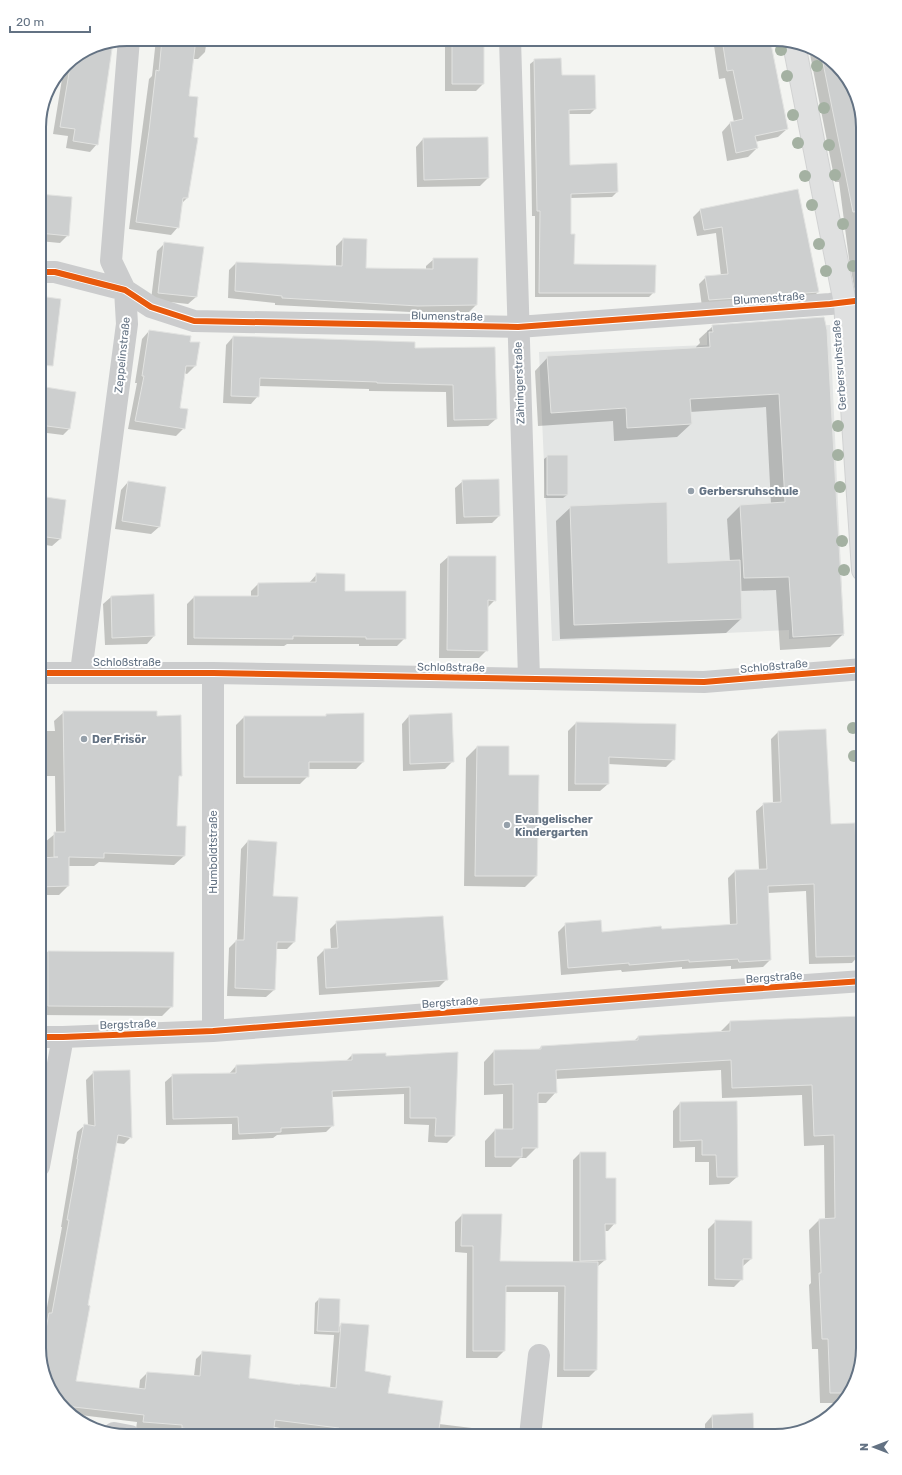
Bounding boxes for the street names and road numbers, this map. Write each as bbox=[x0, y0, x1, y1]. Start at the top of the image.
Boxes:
street label: Blumenstraße bbox=[733, 290, 805, 307]
street label: Blumenstraße bbox=[411, 309, 483, 324]
street label: Zeppelinstraße bbox=[112, 316, 133, 394]
street label: Gerbersruhstraße bbox=[830, 319, 849, 411]
street label: Zähringerstraße bbox=[512, 342, 527, 424]
street label: Schloßstraße bbox=[93, 656, 161, 669]
street label: Schloßstraße bbox=[740, 657, 808, 676]
street label: Schloßstraße bbox=[417, 660, 485, 675]
street label: Humboldtstraße bbox=[207, 810, 220, 894]
street label: Bergstraße bbox=[745, 969, 803, 986]
street label: Bergstraße bbox=[421, 994, 479, 1011]
street label: Bergstraße bbox=[99, 1017, 157, 1032]

